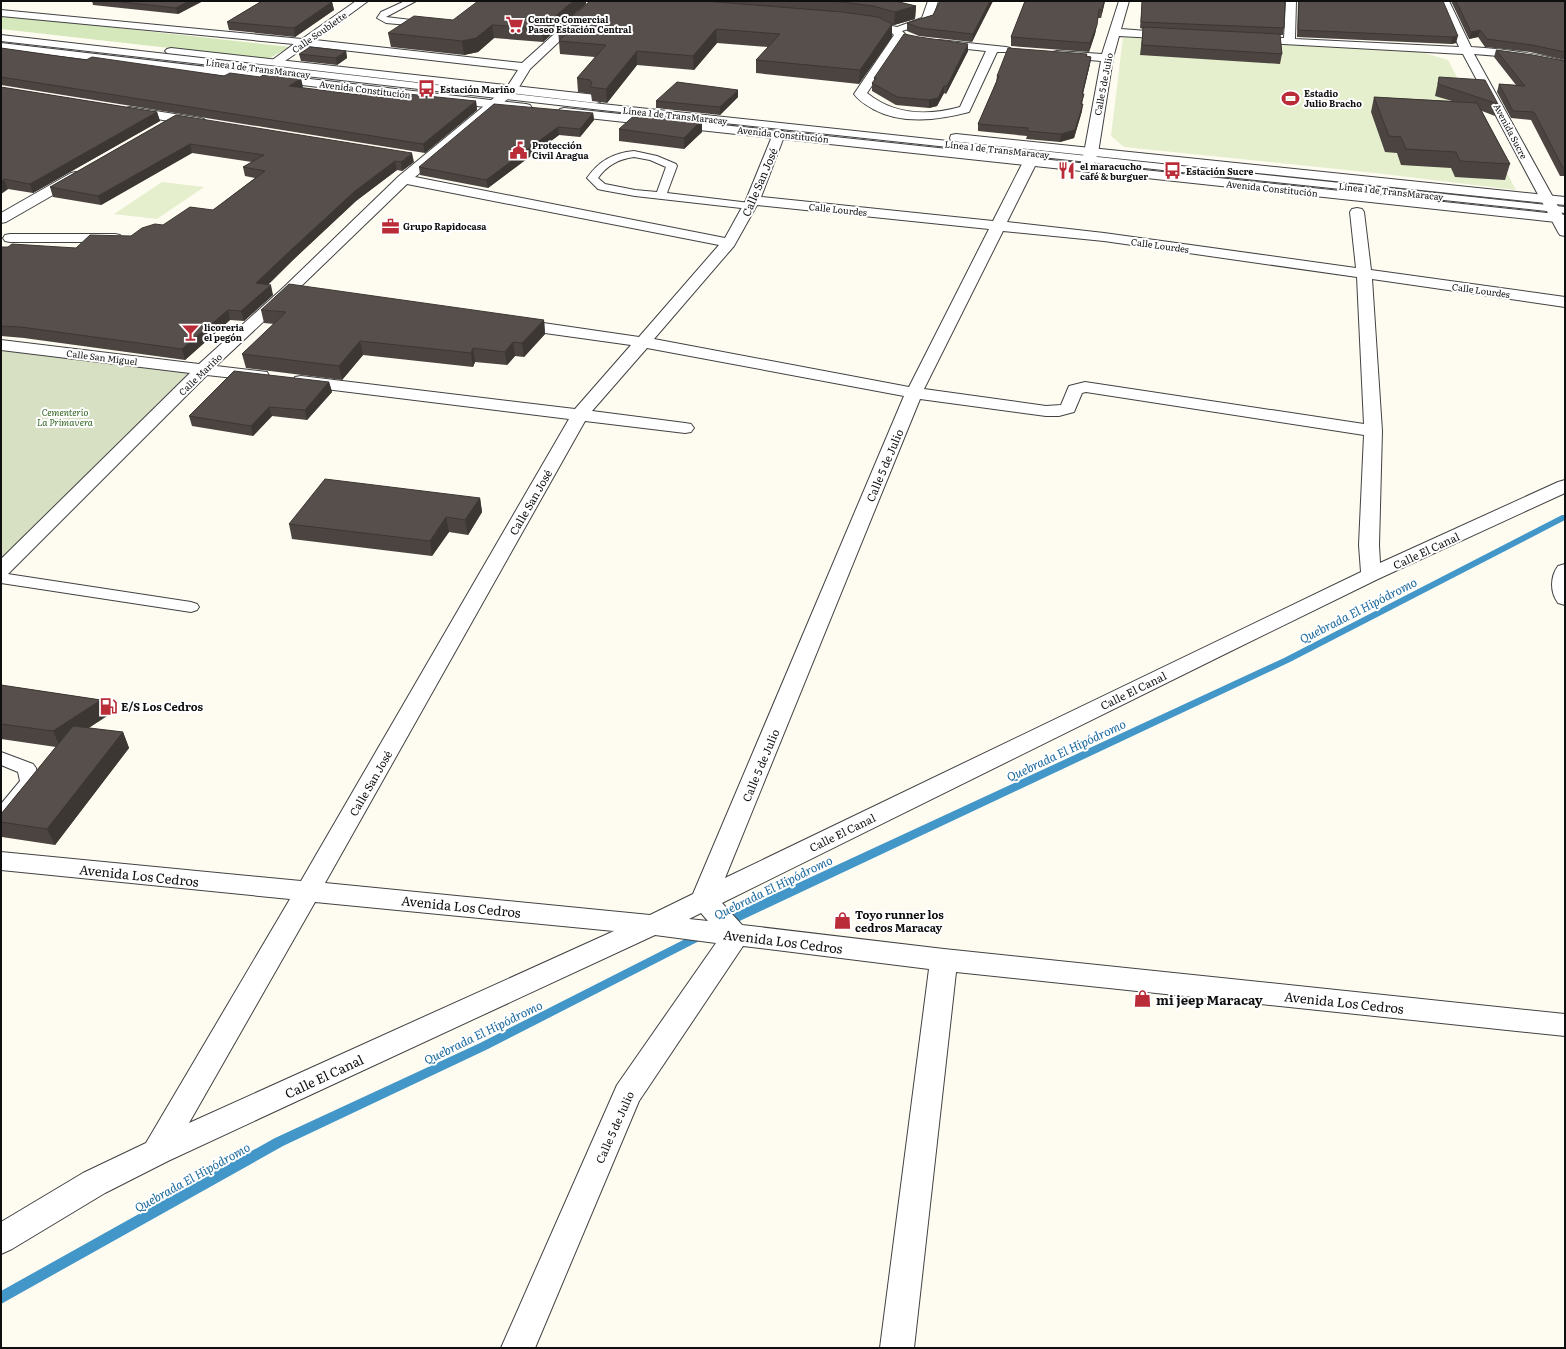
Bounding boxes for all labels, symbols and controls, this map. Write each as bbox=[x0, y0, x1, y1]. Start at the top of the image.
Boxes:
street label: Calle Soublette bbox=[289, 8, 350, 56]
place label: Centro Comercial Paseo Estación Central bbox=[528, 12, 632, 36]
supermarket icon: Centro Comercial Paseo Estación Central bbox=[505, 14, 525, 34]
street label: Calle 5 de Julio bbox=[1090, 52, 1116, 116]
street label: Línea 1 de TransMaracay bbox=[205, 55, 312, 81]
street label: Avenida Constitución bbox=[318, 76, 412, 102]
bus stop icon: Estación Mariño bbox=[417, 79, 437, 99]
place label: Estación Mariño bbox=[440, 82, 515, 96]
place label: Estadio Julio Bracho bbox=[1304, 86, 1362, 110]
sports icon: Estadio Julio Bracho bbox=[1281, 88, 1301, 108]
street label: Avenida Sucre bbox=[1491, 101, 1532, 161]
street label: Línea 1 de TransMaracay bbox=[622, 103, 729, 128]
street label: Avenida Constitución bbox=[736, 122, 830, 146]
street label: Línea 1 de TransMaracay bbox=[944, 137, 1051, 162]
place label: Protección Civil Aragua bbox=[532, 138, 590, 162]
public building icon: Protección Civil Aragua bbox=[509, 140, 529, 160]
street label: Calle San José bbox=[737, 145, 781, 219]
place label: el maracucho café & burguer bbox=[1080, 159, 1148, 183]
restaurant icon: el maracucho café & burguer bbox=[1057, 161, 1077, 181]
bus stop icon: Estación Sucre bbox=[1163, 161, 1183, 181]
place label: Estación Sucre bbox=[1186, 164, 1253, 178]
street label: Avenida Constitución bbox=[1225, 176, 1319, 200]
street label: Línea 1 de TransMaracay bbox=[1338, 179, 1445, 204]
street label: Calle Lourdes bbox=[808, 199, 868, 219]
office icon: Grupo Rapidocasa bbox=[380, 216, 400, 236]
place label: Grupo Rapidocasa bbox=[403, 219, 487, 233]
street label: Calle Lourdes bbox=[1130, 234, 1190, 256]
street label: Calle Lourdes bbox=[1451, 279, 1511, 301]
place label: licoreria el pegón bbox=[204, 320, 245, 344]
bar icon: licoreria el pegón bbox=[181, 322, 201, 342]
street label: Calle San Miguel bbox=[66, 346, 138, 368]
street label: Calle Mariño bbox=[175, 350, 225, 398]
park label: Cementerio La Primavera bbox=[37, 405, 94, 429]
street label: Calle 5 de Julio bbox=[861, 426, 907, 504]
street label: Calle San José bbox=[505, 466, 555, 538]
street label: Calle El Canal bbox=[1390, 527, 1462, 572]
water label: Quebrada El Hipódromo bbox=[1296, 573, 1420, 647]
street label: Calle El Canal bbox=[1097, 667, 1169, 713]
fuel station icon: E/S Los Cedros bbox=[98, 696, 118, 716]
place label: E/S Los Cedros bbox=[121, 698, 204, 714]
water label: Quebrada El Hipódromo bbox=[1003, 714, 1129, 786]
street label: Calle 5 de Julio bbox=[737, 726, 783, 804]
street label: Calle San José bbox=[345, 747, 395, 819]
street label: Calle El Canal bbox=[806, 809, 878, 855]
water label: Quebrada El Hipódromo bbox=[711, 850, 835, 924]
street label: Avenida Los Cedros bbox=[78, 859, 200, 891]
street label: Avenida Los Cedros bbox=[400, 890, 522, 922]
place label: Toyo runner los cedros Maracay bbox=[855, 906, 944, 935]
shop icon: Toyo runner los cedros Maracay bbox=[832, 910, 852, 930]
street label: Avenida Los Cedros bbox=[722, 924, 844, 958]
street label: Avenida Los Cedros bbox=[1283, 986, 1405, 1018]
shop icon: mi jeep Maracay bbox=[1133, 989, 1153, 1009]
place label: mi jeep Maracay bbox=[1156, 990, 1263, 1009]
water label: Quebrada El Hipódromo bbox=[421, 995, 545, 1069]
street label: Calle El Canal bbox=[282, 1049, 367, 1103]
street label: Calle 5 de Julio bbox=[591, 1088, 637, 1166]
water label: Quebrada El Hipódromo bbox=[131, 1138, 253, 1216]

